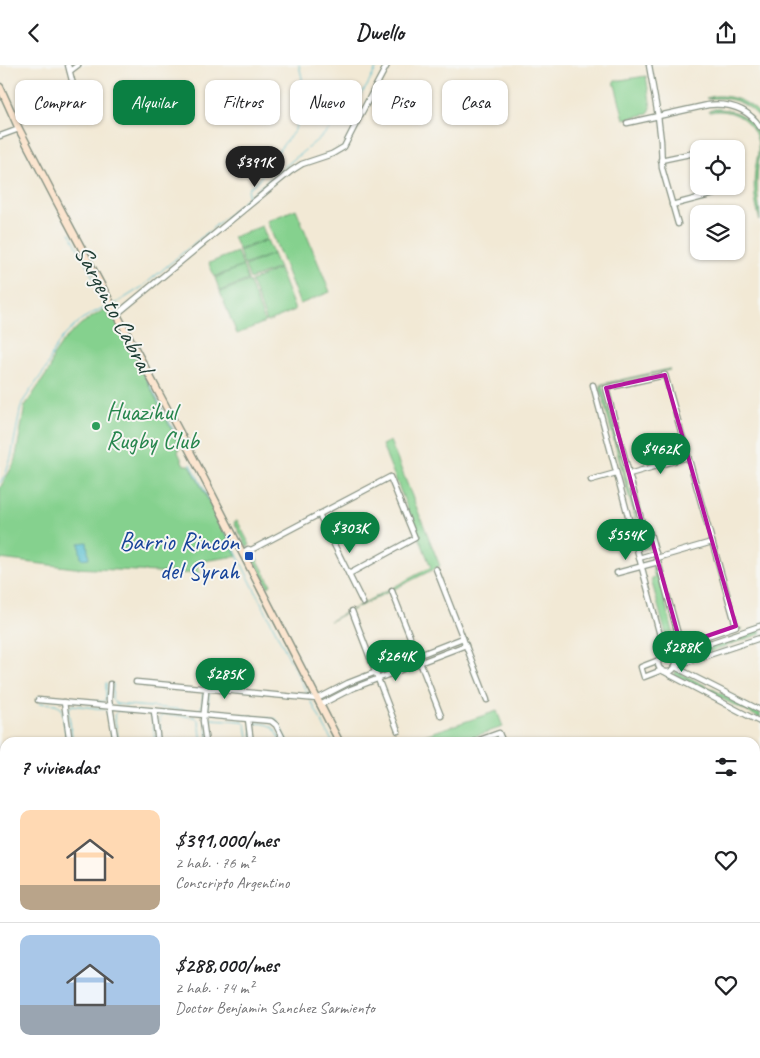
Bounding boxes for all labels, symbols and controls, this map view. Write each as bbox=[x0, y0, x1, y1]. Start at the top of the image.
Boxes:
icon: back bbox=[20, 19, 48, 47]
text: Dwello bbox=[356, 19, 404, 47]
icon: share bbox=[712, 19, 740, 47]
chip: Comprar bbox=[15, 80, 103, 125]
chip: Alquilar bbox=[113, 80, 195, 125]
chip: Filtros bbox=[205, 80, 280, 125]
chip: Nuevo bbox=[290, 80, 362, 125]
chip: Piso bbox=[372, 80, 432, 125]
chip: Casa bbox=[442, 80, 508, 125]
map controls bbox=[690, 140, 745, 260]
button: locate bbox=[690, 140, 745, 195]
pin: $391K bbox=[220, 145, 290, 188]
text: $391K bbox=[237, 152, 273, 172]
button: layers bbox=[690, 205, 745, 260]
street label: Sargento Cabral bbox=[67, 240, 163, 383]
place label: Huazihul Rugby Club bbox=[106, 396, 201, 457]
marker: Huazihul Rugby Club bbox=[90, 420, 102, 432]
pin: $462K bbox=[626, 433, 696, 475]
text: $462K bbox=[642, 439, 680, 459]
pin: $303K bbox=[315, 511, 385, 554]
text: $303K bbox=[332, 518, 368, 538]
pin: $554K bbox=[591, 519, 661, 561]
text: $554K bbox=[608, 525, 644, 545]
place label: Barrio Rincón del Syrah bbox=[119, 526, 241, 587]
marker: Barrio Rincón del Syrah bbox=[243, 550, 255, 562]
pin: $288K bbox=[647, 631, 717, 673]
text: $288K bbox=[664, 637, 700, 657]
pin: $264K bbox=[361, 639, 431, 682]
text: $264K bbox=[377, 646, 415, 666]
pin: $285K bbox=[190, 657, 260, 700]
text: $285K bbox=[207, 664, 243, 684]
icon: filters bbox=[712, 753, 740, 781]
text: 7 viviendas bbox=[20, 754, 99, 780]
text: $391,000/mes bbox=[175, 827, 278, 853]
icon: home bbox=[60, 830, 120, 890]
icon: heart bbox=[712, 846, 740, 874]
text: 2 hab. · 76 m² bbox=[175, 853, 254, 873]
text: Conscripto Argentino bbox=[175, 873, 289, 893]
text: $288,000/mes bbox=[175, 952, 279, 978]
icon: home bbox=[60, 955, 120, 1015]
icon: heart bbox=[712, 971, 740, 999]
text: 2 hab. · 74 m² bbox=[175, 978, 254, 998]
text: Doctor Benjamin Sanchez Sarmiento bbox=[175, 998, 375, 1018]

